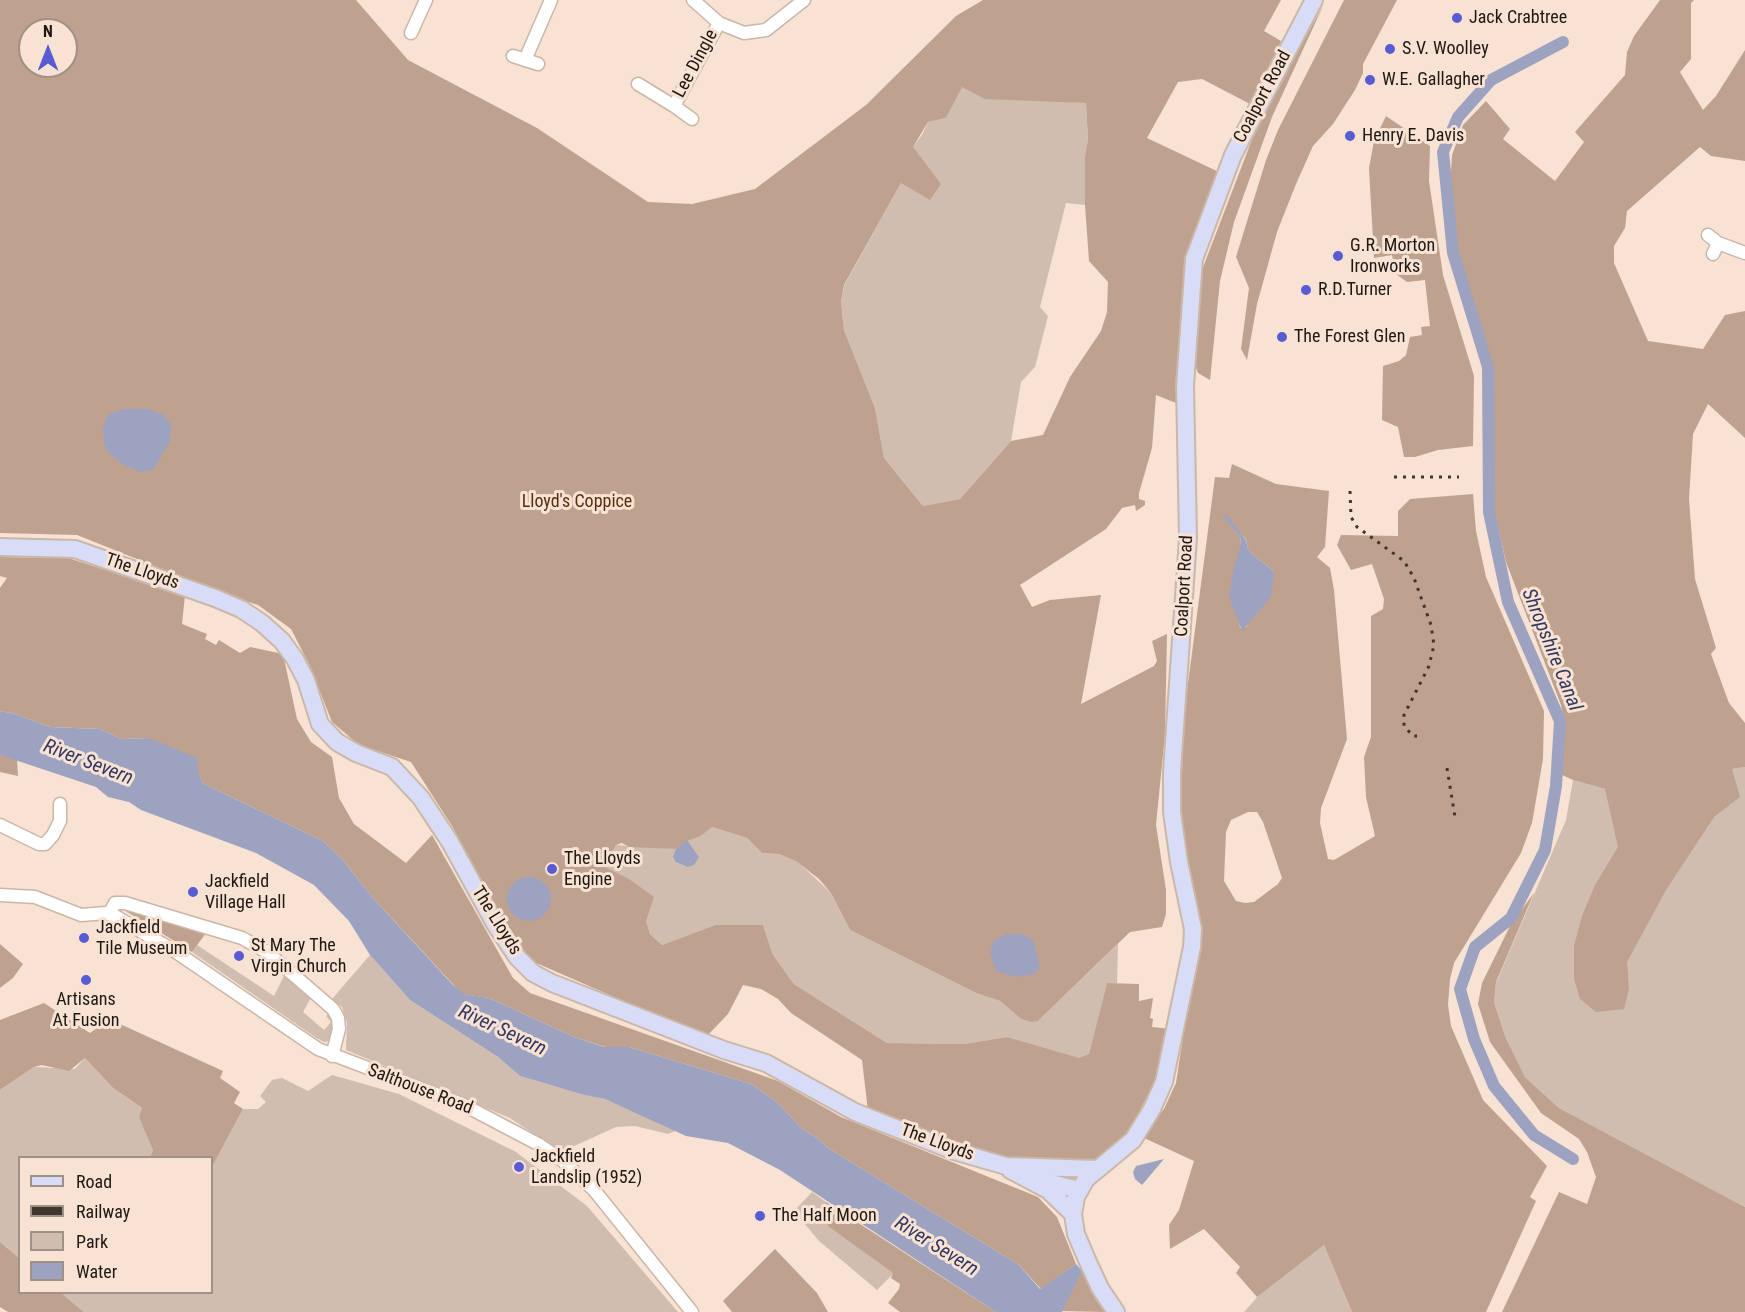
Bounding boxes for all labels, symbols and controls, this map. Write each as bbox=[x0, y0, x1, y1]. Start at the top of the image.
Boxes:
place label: Jack Crabtree bbox=[1469, 7, 1567, 29]
marker: Jack Crabtree bbox=[1450, 11, 1464, 25]
north arrow bbox=[18, 18, 78, 78]
text: N bbox=[43, 22, 53, 41]
street label: Lee Dingle bbox=[669, 26, 723, 102]
place label: S.V. Woolley bbox=[1402, 38, 1489, 60]
marker: S.V. Woolley bbox=[1383, 42, 1397, 56]
street label: Coalport Road bbox=[1230, 47, 1296, 147]
place label: W.E. Gallagher bbox=[1382, 69, 1485, 91]
marker: W.E. Gallagher bbox=[1363, 73, 1377, 87]
place label: Henry E. Davis bbox=[1362, 125, 1464, 147]
marker: Henry E. Davis bbox=[1343, 129, 1357, 143]
place label: G.R. Morton Ironworks bbox=[1350, 235, 1435, 278]
marker: G.R. Morton Ironworks bbox=[1331, 249, 1345, 263]
place label: R.D.Turner bbox=[1318, 279, 1392, 301]
marker: R.D.Turner bbox=[1299, 283, 1313, 297]
place label: The Forest Glen bbox=[1294, 326, 1405, 348]
marker: The Forest Glen bbox=[1275, 330, 1289, 344]
park label: Lloyd's Coppice bbox=[522, 491, 632, 513]
street label: Coalport Road bbox=[1172, 535, 1198, 637]
street label: The Lloyds bbox=[102, 549, 182, 595]
water label: Shropshire Canal bbox=[1516, 585, 1586, 715]
water label: River Severn bbox=[40, 735, 136, 791]
place label: The Lloyds Engine bbox=[564, 848, 641, 890]
marker: The Lloyds Engine bbox=[545, 862, 559, 876]
place label: Jackfield Village Hall bbox=[205, 871, 286, 914]
street label: The Lloyds bbox=[467, 883, 525, 959]
marker: Jackfield Village Hall bbox=[186, 885, 200, 899]
place label: Jackfield Tile Museum bbox=[96, 917, 187, 960]
marker: Jackfield Tile Museum bbox=[77, 931, 91, 945]
place label: St Mary The Virgin Church bbox=[251, 935, 346, 978]
marker: St Mary The Virgin Church bbox=[232, 949, 246, 963]
marker: Artisans At Fusion bbox=[79, 973, 93, 987]
place label: Artisans At Fusion bbox=[53, 989, 119, 1032]
water label: River Severn bbox=[454, 1000, 550, 1062]
street label: Salthouse Road bbox=[364, 1060, 476, 1120]
street label: The Lloyds bbox=[897, 1120, 977, 1166]
place label: Jackfield Landslip (1952) bbox=[531, 1146, 642, 1188]
legend bbox=[18, 1156, 213, 1294]
marker: Jackfield Landslip (1952) bbox=[512, 1160, 526, 1174]
text: Road bbox=[76, 1171, 112, 1192]
text: Railway bbox=[76, 1201, 130, 1222]
place label: The Half Moon bbox=[772, 1205, 877, 1227]
marker: The Half Moon bbox=[753, 1209, 767, 1223]
water label: River Severn bbox=[890, 1212, 982, 1282]
text: Park bbox=[76, 1231, 108, 1252]
text: Water bbox=[76, 1261, 117, 1282]

